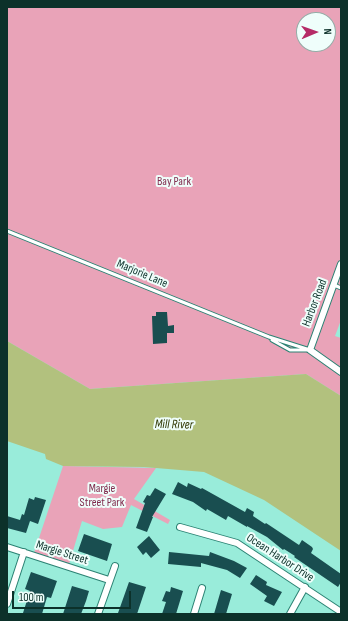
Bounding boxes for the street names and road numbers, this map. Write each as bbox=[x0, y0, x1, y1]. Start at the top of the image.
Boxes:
street label: Marjorie Lane bbox=[114, 257, 170, 291]
street label: Harbor Road bbox=[299, 277, 331, 329]
street label: Ocean Harbor Drive bbox=[244, 531, 316, 585]
street label: Margie Street bbox=[34, 538, 90, 568]

